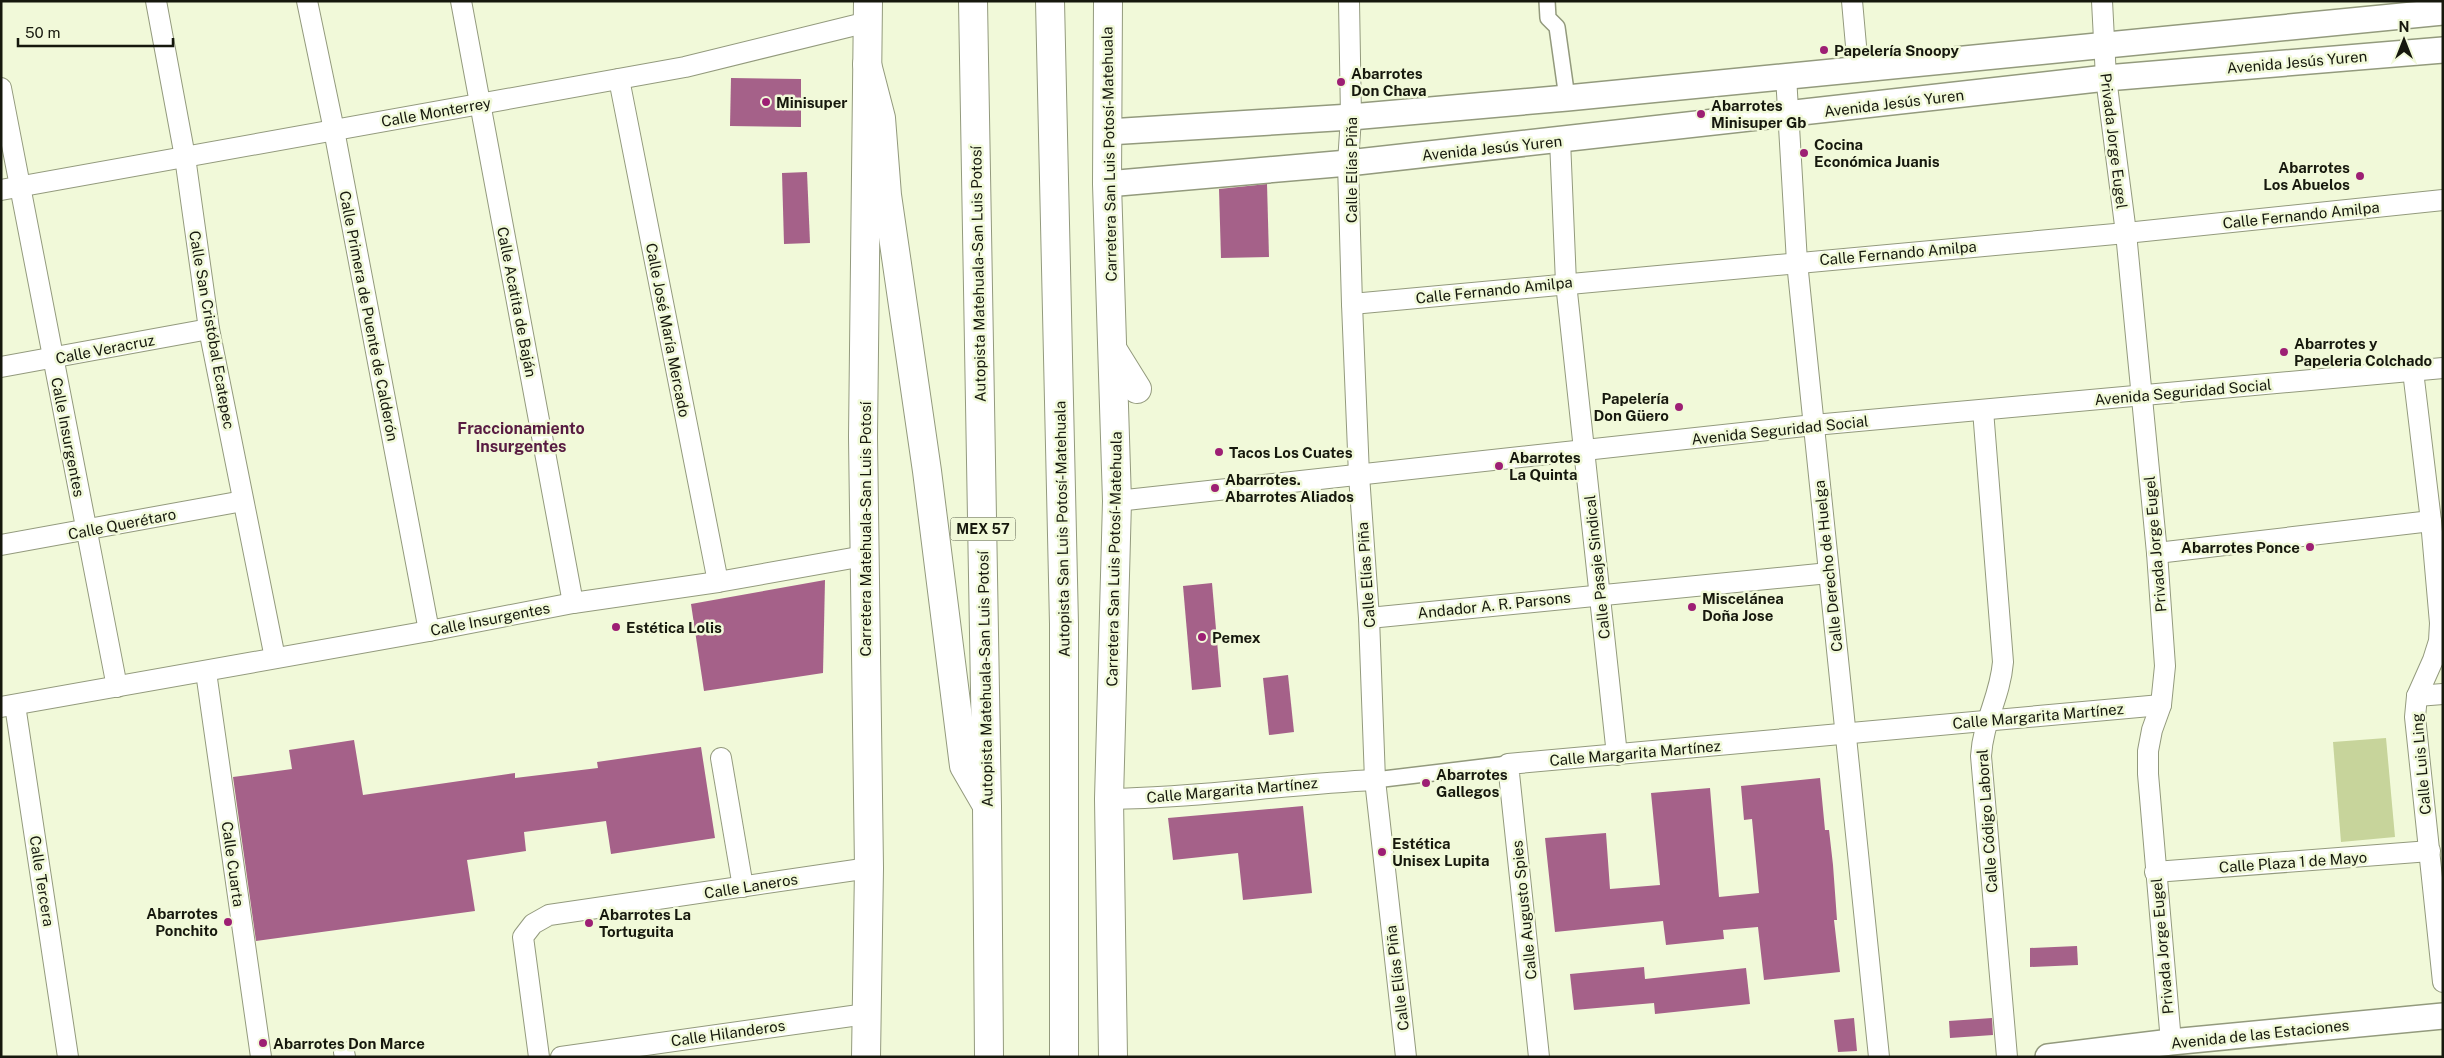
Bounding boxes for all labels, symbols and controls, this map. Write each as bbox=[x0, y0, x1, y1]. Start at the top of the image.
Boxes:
scale bar bbox=[18, 15, 172, 47]
north arrow bbox=[2379, 15, 2429, 65]
text: N bbox=[2399, 19, 2409, 35]
text: 50 m bbox=[25, 24, 60, 41]
street label: Carretera San Luis Potosí-Matehuala bbox=[1098, 26, 1120, 282]
place label: Papelería Snoopy bbox=[1834, 42, 1959, 59]
marker: Papelería Snoopy bbox=[1818, 44, 1830, 56]
street label: Avenida Jesús Yuren bbox=[2226, 47, 2368, 77]
place label: Abarrotes Don Chava bbox=[1351, 65, 1427, 99]
street label: Privada Jorge Eugel bbox=[2097, 72, 2131, 210]
marker: Abarrotes Don Chava bbox=[1335, 76, 1347, 88]
street label: Avenida Jesús Yuren bbox=[1823, 86, 1965, 120]
street label: Calle Monterrey bbox=[380, 94, 492, 130]
place label: Minisuper bbox=[776, 94, 848, 111]
marker: Minisuper bbox=[760, 96, 772, 108]
place label: Abarrotes Minisuper Gb bbox=[1711, 97, 1806, 131]
marker: Abarrotes Minisuper Gb bbox=[1695, 108, 1707, 120]
street label: Calle Elías Piña bbox=[1343, 117, 1360, 223]
street label: Avenida Jesús Yuren bbox=[1421, 132, 1563, 164]
place label: Cocina Económica Juanis bbox=[1814, 136, 1940, 170]
street label: Autopista Matehuala-San Luis Potosí bbox=[967, 145, 989, 402]
marker: Cocina Económica Juanis bbox=[1798, 147, 1810, 159]
place label: Abarrotes Los Abuelos bbox=[2263, 159, 2350, 193]
marker: Abarrotes Los Abuelos bbox=[2354, 170, 2366, 182]
street label: Calle Primera de Puente de Calderón bbox=[336, 189, 402, 443]
street label: Calle Fernando Amilpa bbox=[2222, 198, 2380, 232]
street label: Calle Acatita de Baján bbox=[494, 225, 540, 379]
street label: Calle San Cristóbal Ecatepec bbox=[186, 229, 238, 431]
street label: Calle Fernando Amilpa bbox=[1819, 238, 1977, 268]
street label: Calle José María Mercado bbox=[643, 241, 693, 419]
street label: Calle Fernando Amilpa bbox=[1415, 273, 1573, 307]
street label: Calle Veracruz bbox=[54, 331, 156, 367]
place label: Abarrotes y Papeleria Colchado bbox=[2294, 335, 2433, 369]
marker: Abarrotes y Papeleria Colchado bbox=[2278, 346, 2290, 358]
street label: Calle Insurgentes bbox=[48, 376, 88, 498]
street label: Avenida Seguridad Social bbox=[2094, 376, 2272, 408]
place label: Papelería Don Güero bbox=[1594, 390, 1669, 424]
street label: Carretera Matehuala-San Luis Potosí bbox=[857, 401, 874, 656]
street label: Autopista San Luis Potosí-Matehuala bbox=[1051, 401, 1073, 657]
marker: Papelería Don Güero bbox=[1673, 401, 1685, 413]
street label: Avenida Seguridad Social bbox=[1691, 412, 1869, 448]
district label: Fraccionamiento Insurgentes bbox=[457, 419, 585, 456]
street label: Carretera San Luis Potosí-Matehuala bbox=[1103, 431, 1125, 687]
place label: Tacos Los Cuates bbox=[1229, 444, 1353, 461]
marker: Tacos Los Cuates bbox=[1213, 446, 1225, 458]
place label: Abarrotes La Quinta bbox=[1509, 449, 1581, 483]
marker: Abarrotes La Quinta bbox=[1493, 460, 1505, 472]
place label: Abarrotes. Abarrotes Aliados bbox=[1225, 471, 1354, 505]
street label: Privada Jorge Eugel bbox=[2141, 475, 2169, 613]
street label: Calle Derecho de Huelga bbox=[1811, 479, 1845, 653]
marker: Abarrotes. Abarrotes Aliados bbox=[1209, 482, 1221, 494]
street label: Calle Pasaje Sindical bbox=[1581, 494, 1613, 640]
street label: Calle Querétaro bbox=[67, 505, 177, 543]
road number: MEX 57 bbox=[950, 518, 1016, 540]
street label: Calle Elías Piña bbox=[1354, 522, 1378, 628]
place label: Abarrotes Ponce bbox=[2181, 539, 2300, 556]
marker: Abarrotes Ponce bbox=[2304, 541, 2316, 553]
street label: Autopista Matehuala-San Luis Potosí bbox=[974, 550, 996, 807]
street label: Andador A. R. Parsons bbox=[1417, 589, 1571, 621]
place label: Miscelánea Doña Jose bbox=[1702, 590, 1784, 624]
street label: Calle Insurgentes bbox=[429, 599, 551, 639]
marker: Miscelánea Doña Jose bbox=[1686, 601, 1698, 613]
place label: Estética Lolis bbox=[626, 619, 722, 636]
marker: Estética Lolis bbox=[610, 621, 622, 633]
place label: Pemex bbox=[1212, 629, 1261, 646]
marker: Pemex bbox=[1196, 631, 1208, 643]
street label: Calle Margarita Martínez bbox=[1952, 700, 2124, 732]
street label: Calle Luis Ling bbox=[2408, 712, 2434, 816]
street label: Calle Margarita Martínez bbox=[1549, 737, 1721, 769]
street label: Calle Código Laboral bbox=[1973, 748, 2001, 894]
place label: Abarrotes Gallegos bbox=[1436, 766, 1508, 800]
street label: Calle Margarita Martínez bbox=[1146, 774, 1318, 806]
marker: Abarrotes Gallegos bbox=[1420, 777, 1432, 789]
street label: Calle Cuarta bbox=[219, 820, 247, 908]
street label: Calle Tercera bbox=[26, 834, 58, 928]
place label: Estética Unisex Lupita bbox=[1392, 835, 1490, 869]
street label: Calle Augusto Spies bbox=[1508, 840, 1540, 980]
marker: Estética Unisex Lupita bbox=[1376, 846, 1388, 858]
street label: Calle Plaza 1 de Mayo bbox=[2218, 848, 2368, 876]
street label: Calle Laneros bbox=[703, 870, 799, 902]
street label: Privada Jorge Eugel bbox=[2148, 877, 2176, 1015]
place label: Abarrotes Ponchito bbox=[146, 905, 218, 939]
place label: Abarrotes La Tortuguita bbox=[599, 906, 691, 940]
marker: Abarrotes Ponchito bbox=[222, 916, 234, 928]
marker: Abarrotes La Tortuguita bbox=[583, 917, 595, 929]
street label: Calle Elías Piña bbox=[1382, 924, 1412, 1032]
street label: Avenida de las Estaciones bbox=[2170, 1016, 2350, 1052]
street label: Calle Hilanderos bbox=[670, 1017, 786, 1049]
place label: Abarrotes Don Marce bbox=[273, 1035, 425, 1052]
marker: Abarrotes Don Marce bbox=[257, 1037, 269, 1049]

